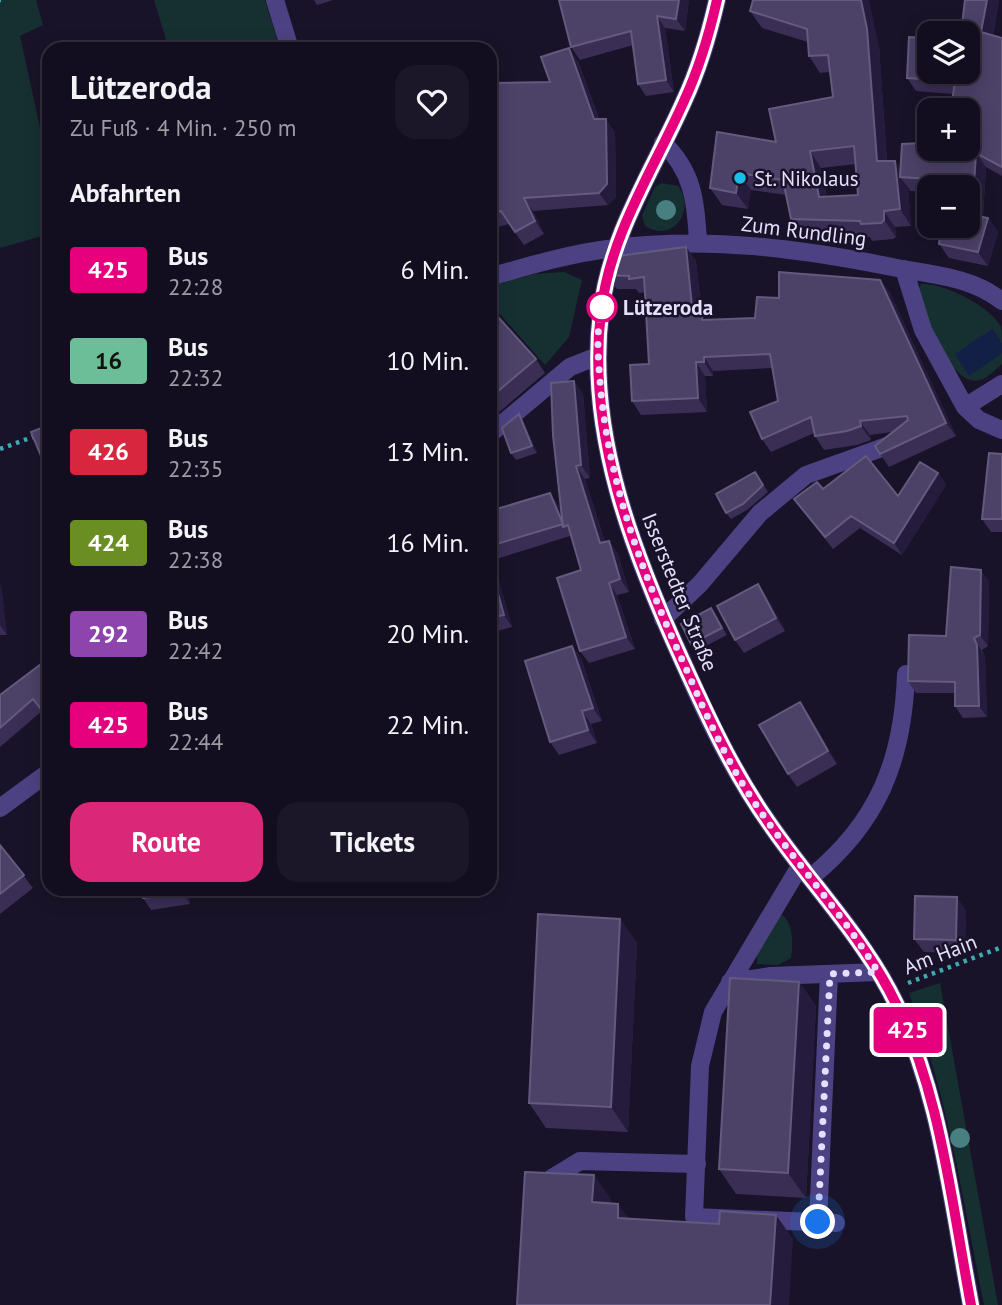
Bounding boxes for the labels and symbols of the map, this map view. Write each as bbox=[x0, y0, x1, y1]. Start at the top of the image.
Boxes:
place label: St. Nikolaus bbox=[754, 165, 859, 192]
marker: St. Nikolaus bbox=[732, 170, 748, 186]
street label: Zum Rundling bbox=[740, 210, 868, 252]
marker: Lützeroda bbox=[587, 292, 617, 322]
place label: Lützeroda bbox=[623, 294, 713, 321]
street label: Isserstedter Straße bbox=[636, 509, 724, 675]
street label: Am Hain bbox=[899, 928, 981, 980]
line badge: 425 bbox=[868, 1007, 948, 1053]
your location bbox=[800, 1204, 835, 1239]

